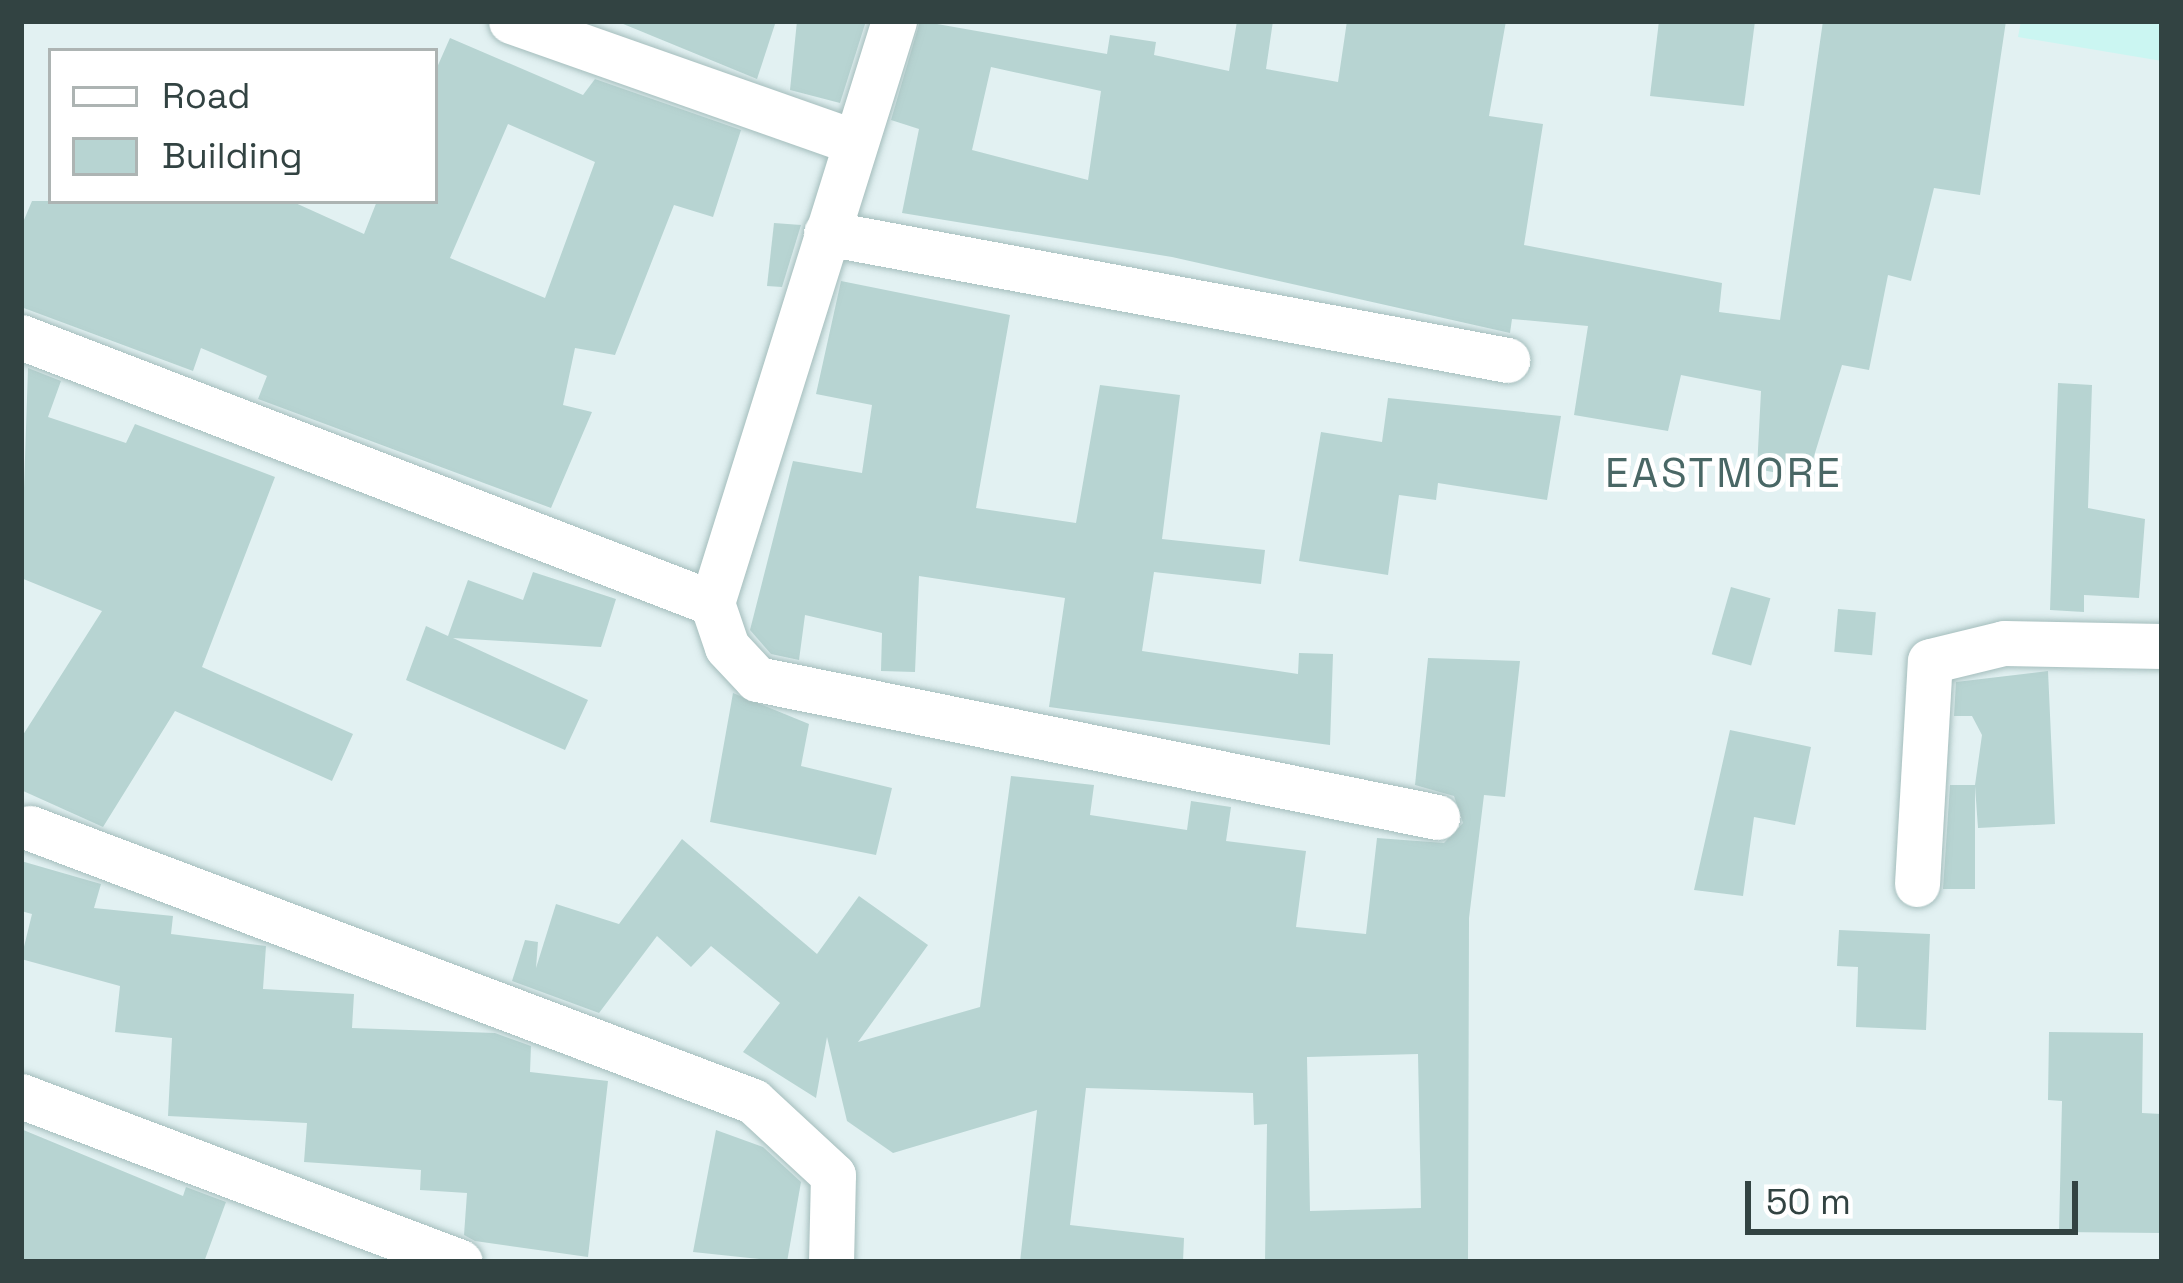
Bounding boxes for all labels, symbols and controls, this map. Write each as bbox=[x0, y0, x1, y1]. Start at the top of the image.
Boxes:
legend bbox=[48, 48, 438, 204]
text: Road bbox=[162, 73, 250, 119]
text: Building bbox=[162, 133, 303, 179]
district label: EASTMORE bbox=[1605, 448, 1843, 498]
scale bar bbox=[1751, 1157, 2084, 1231]
text: 50 m bbox=[1766, 1179, 1851, 1225]

